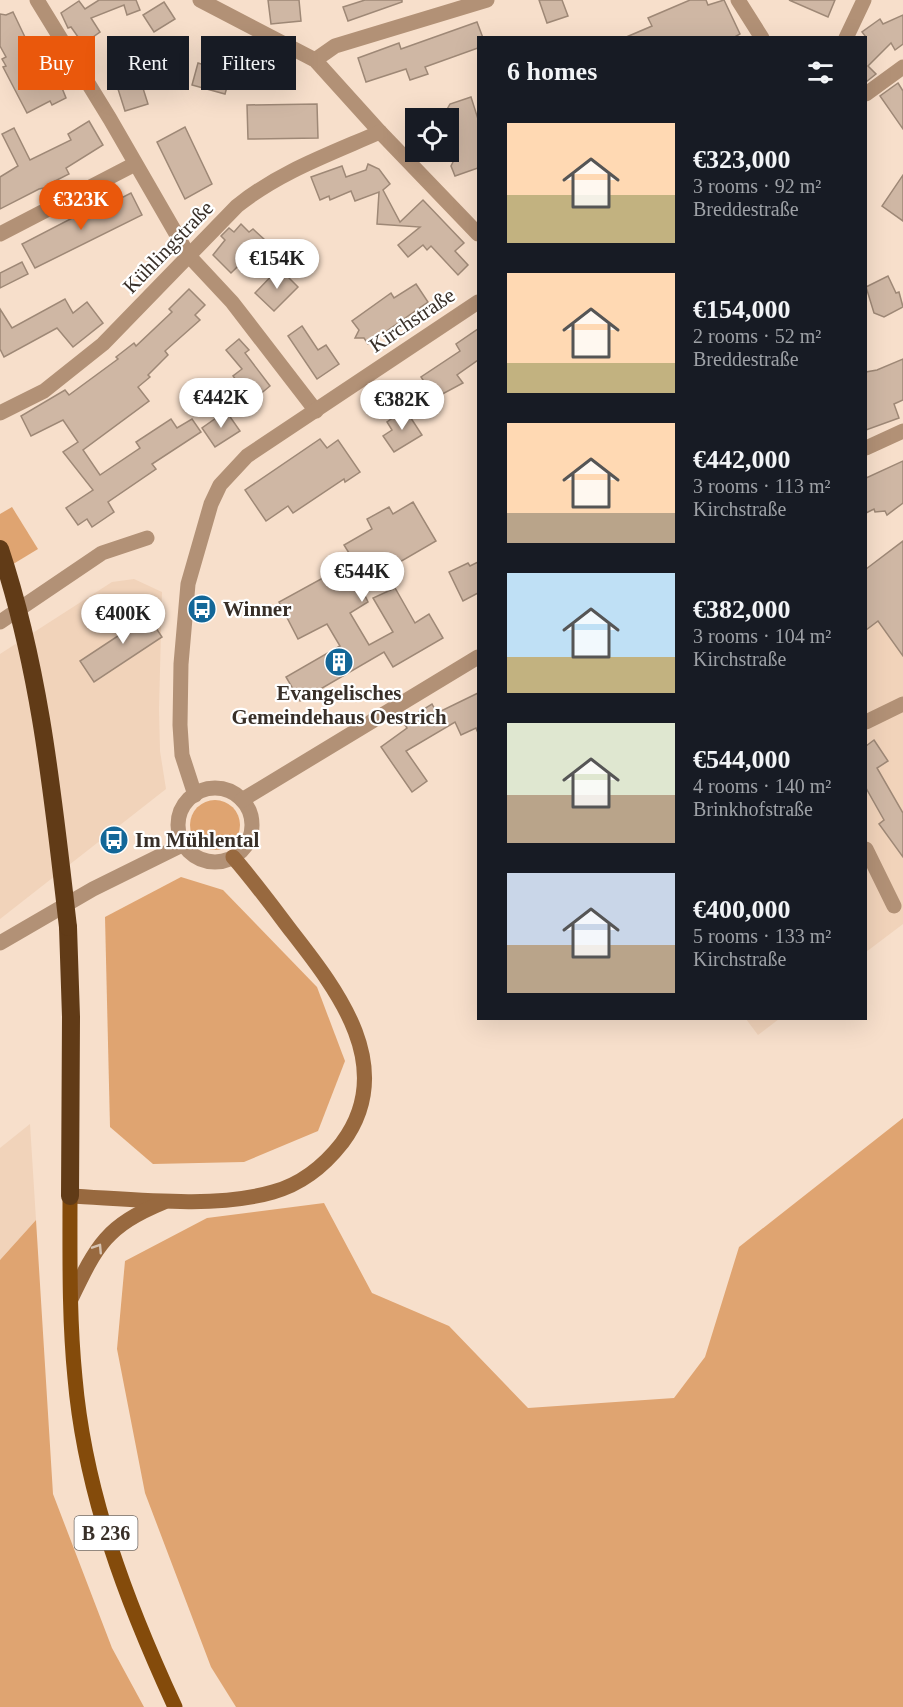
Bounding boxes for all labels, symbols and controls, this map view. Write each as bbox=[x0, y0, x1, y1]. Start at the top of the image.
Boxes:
chip: Buy bbox=[18, 36, 95, 90]
chip: Rent bbox=[107, 36, 189, 90]
chip: Filters bbox=[201, 36, 296, 90]
icon: filters bbox=[804, 56, 837, 89]
text: 6 homes bbox=[507, 57, 597, 86]
map controls bbox=[405, 108, 459, 162]
button: locate bbox=[405, 108, 459, 162]
text: €323,000 bbox=[693, 145, 791, 174]
icon: home bbox=[555, 147, 627, 219]
text: 3 rooms · 92 m² bbox=[693, 175, 821, 197]
pin: €323K bbox=[39, 180, 123, 231]
text: €323K bbox=[53, 188, 109, 210]
street label: Kühlingstraße bbox=[118, 196, 218, 298]
text: Breddestraße bbox=[693, 198, 799, 220]
pin: €154K bbox=[235, 239, 319, 290]
text: €154K bbox=[249, 247, 305, 269]
street label: Kirchstraße bbox=[365, 283, 459, 357]
text: €154,000 bbox=[693, 295, 791, 324]
icon: home bbox=[555, 297, 627, 369]
text: 2 rooms · 52 m² bbox=[693, 325, 821, 347]
text: Breddestraße bbox=[693, 348, 799, 370]
pin: €442K bbox=[179, 378, 263, 429]
pin: €382K bbox=[360, 380, 444, 431]
text: €442K bbox=[193, 386, 249, 408]
text: €382K bbox=[374, 388, 430, 410]
text: €442,000 bbox=[693, 445, 791, 474]
icon: home bbox=[555, 447, 627, 519]
text: 3 rooms · 113 m² bbox=[693, 475, 830, 497]
text: Kirchstraße bbox=[693, 498, 786, 520]
pin: €544K bbox=[320, 552, 404, 603]
text: €544K bbox=[334, 560, 390, 582]
bus stop icon: Winner bbox=[186, 593, 218, 625]
pin: €400K bbox=[81, 594, 165, 645]
text: €382,000 bbox=[693, 595, 791, 624]
place label: Winner bbox=[223, 597, 291, 621]
icon: home bbox=[555, 597, 627, 669]
text: €400K bbox=[95, 602, 151, 624]
text: 3 rooms · 104 m² bbox=[693, 625, 831, 647]
building icon: Evangelisches Gemeindehaus Oestrich bbox=[323, 646, 355, 678]
text: Kirchstraße bbox=[693, 648, 786, 670]
place label: Evangelisches Gemeindehaus Oestrich bbox=[231, 681, 447, 729]
text: €544,000 bbox=[693, 745, 791, 774]
icon: home bbox=[555, 747, 627, 819]
text: 4 rooms · 140 m² bbox=[693, 775, 831, 797]
text: Brinkhofstraße bbox=[693, 798, 813, 820]
bus stop icon: Im Mühlental bbox=[98, 824, 130, 856]
place label: Im Mühlental bbox=[135, 828, 259, 852]
text: €400,000 bbox=[693, 895, 791, 924]
icon: home bbox=[555, 897, 627, 969]
text: 5 rooms · 133 m² bbox=[693, 925, 831, 947]
text: Kirchstraße bbox=[693, 948, 786, 970]
one-way arrow bbox=[91, 1244, 102, 1255]
road number: B 236 bbox=[74, 1516, 138, 1550]

